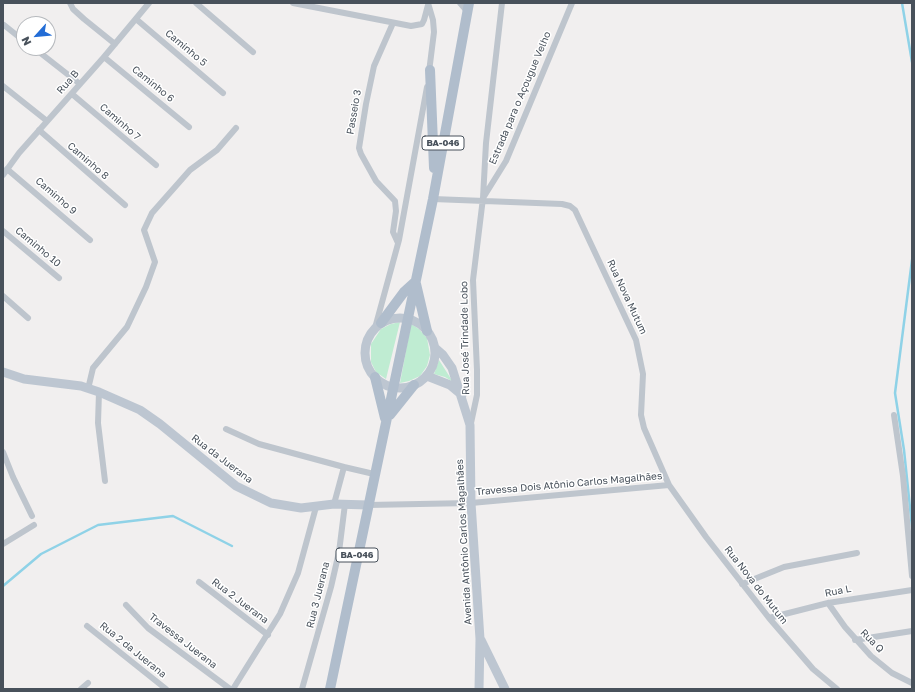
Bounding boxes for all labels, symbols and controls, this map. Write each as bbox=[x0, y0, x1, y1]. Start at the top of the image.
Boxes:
north arrow bbox=[16, 16, 56, 56]
street label: Caminho 5 bbox=[163, 27, 209, 69]
street label: Estrada para o Açougue Velho bbox=[486, 30, 554, 166]
text: N bbox=[18, 35, 33, 48]
street label: Caminho 6 bbox=[129, 63, 177, 105]
street label: Rua B bbox=[54, 68, 82, 96]
street label: Passeio 3 bbox=[344, 89, 364, 135]
street label: Caminho 7 bbox=[97, 101, 143, 143]
road number: BA-046 bbox=[422, 136, 464, 150]
street label: Caminho 8 bbox=[65, 140, 111, 182]
street label: Caminho 9 bbox=[33, 175, 79, 217]
street label: Caminho 10 bbox=[13, 224, 63, 270]
street label: Rua Nova Mutum bbox=[604, 258, 650, 336]
street label: Rua José Trindade Lobo bbox=[458, 281, 472, 395]
street label: Rua da Juerana bbox=[189, 432, 255, 486]
street label: Avenida Antônio Carlos Magalhães bbox=[454, 459, 474, 625]
street label: Travessa Dois Atônio Carlos Magalhães bbox=[475, 470, 663, 498]
street label: Rua Nova do Mutum bbox=[722, 544, 790, 626]
road number: BA-046 bbox=[336, 548, 378, 562]
street label: Rua 3 Juerana bbox=[304, 561, 332, 629]
street label: Rua 2 Juerana bbox=[209, 576, 271, 626]
street label: Rua L bbox=[824, 583, 852, 599]
street label: Travessa Juerana bbox=[147, 611, 219, 671]
street label: Rua 2 da Juerana bbox=[97, 620, 169, 680]
street label: Rua Q bbox=[858, 627, 886, 655]

